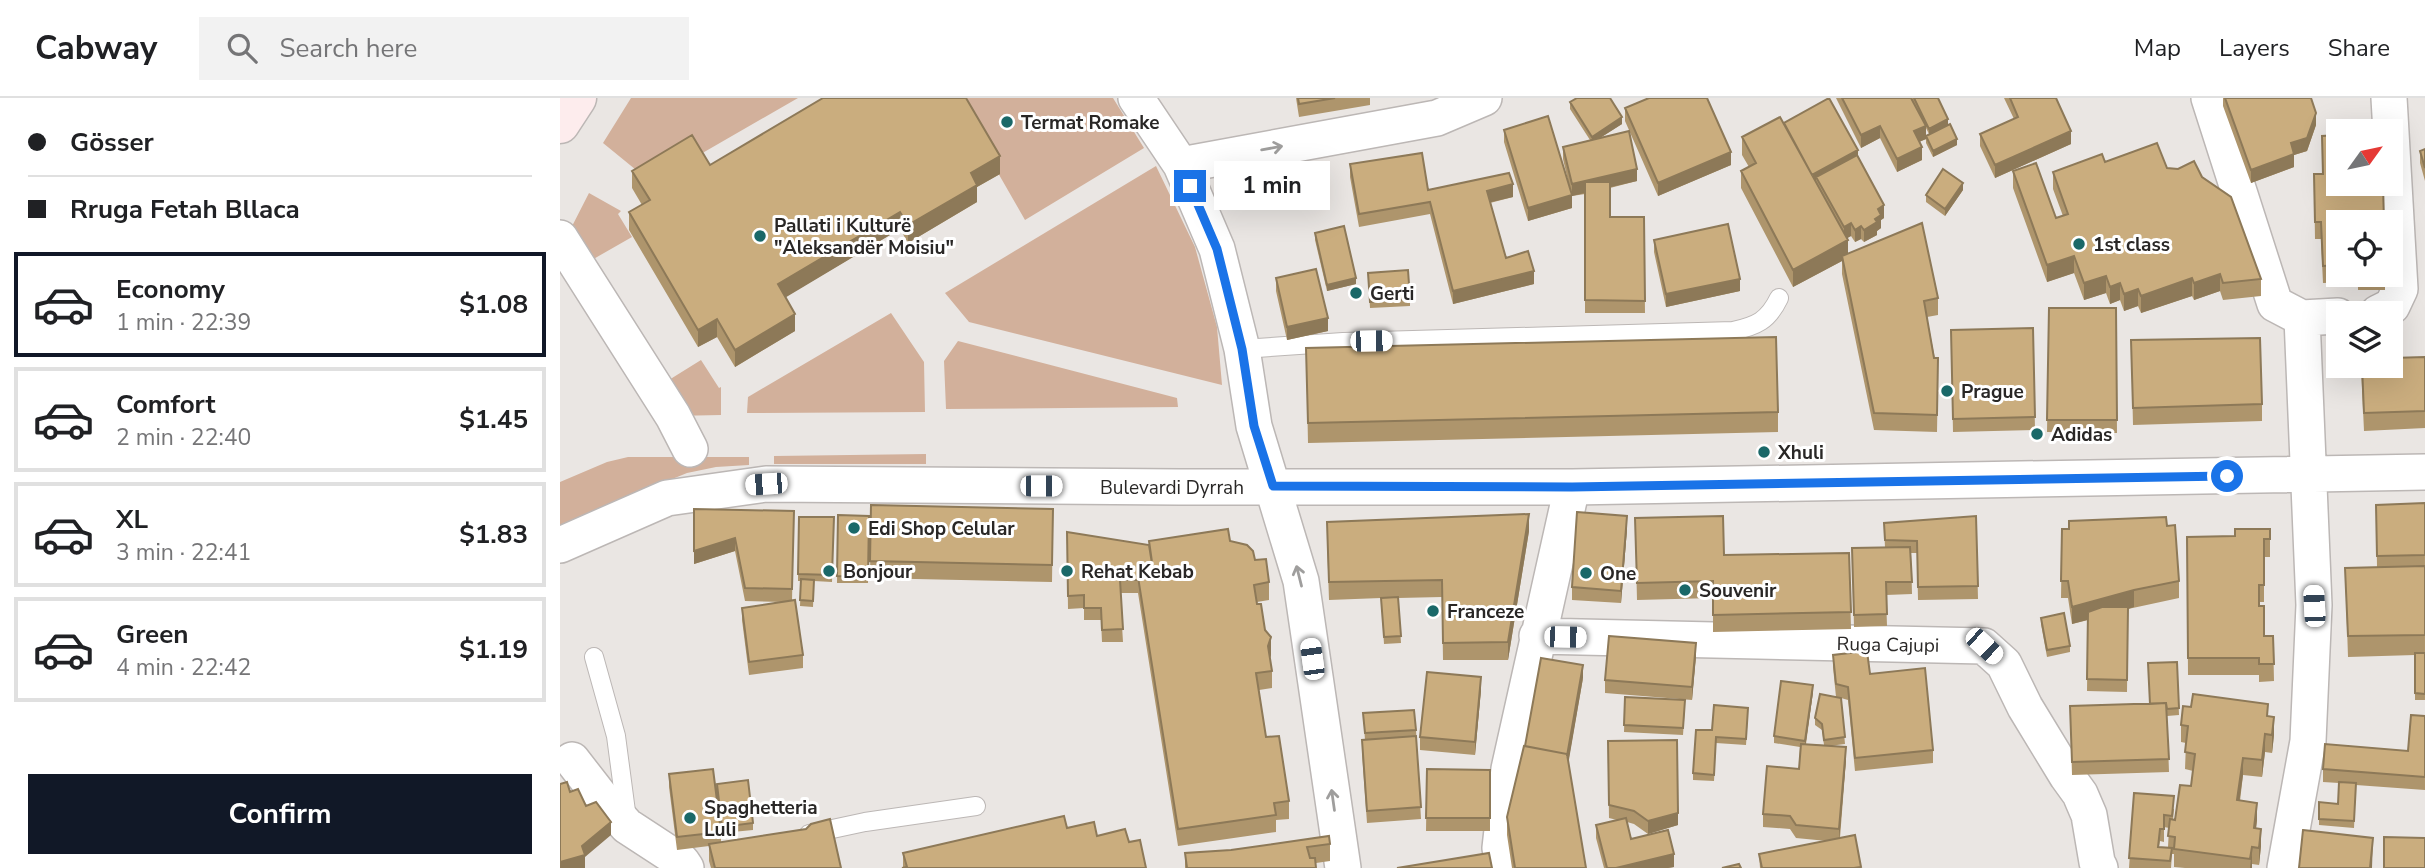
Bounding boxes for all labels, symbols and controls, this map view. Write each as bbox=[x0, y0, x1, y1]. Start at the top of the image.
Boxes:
search box bbox=[199, 17, 689, 80]
text: Cabway bbox=[35, 26, 157, 71]
icon: search bbox=[223, 29, 261, 67]
text: Search here bbox=[279, 31, 417, 66]
text: Map bbox=[2134, 32, 2181, 64]
text: Layers bbox=[2219, 32, 2290, 64]
text: Share bbox=[2328, 32, 2390, 64]
place label: Termat Romake bbox=[1021, 110, 1160, 136]
marker: Termat Romake bbox=[999, 114, 1015, 130]
north arrow bbox=[2326, 119, 2403, 196]
map controls bbox=[2326, 119, 2403, 378]
text: Gösser bbox=[70, 125, 154, 160]
one-way arrow bbox=[1261, 141, 1283, 154]
callout: 1 min bbox=[1214, 162, 1330, 210]
route end bbox=[1174, 170, 1206, 202]
text: 1 min bbox=[1242, 170, 1302, 201]
text: Rruga Fetah Bllaca bbox=[70, 192, 300, 227]
button: locate bbox=[2326, 210, 2403, 287]
place label: Pallati i Kulturë "Aleksandër Moisiu" bbox=[774, 213, 954, 261]
marker: Pallati i Kulturë "Aleksandër Moisiu" bbox=[752, 228, 768, 244]
place label: 1st class bbox=[2093, 232, 2170, 258]
marker: 1st class bbox=[2071, 236, 2087, 252]
text: Economy bbox=[116, 272, 225, 307]
icon: car bbox=[32, 273, 95, 336]
place label: Gerti bbox=[1370, 281, 1414, 307]
marker: Gerti bbox=[1348, 285, 1364, 301]
text: $1.08 bbox=[459, 287, 528, 322]
button: layers bbox=[2326, 301, 2403, 378]
text: 1 min · 22:39 bbox=[116, 307, 251, 338]
car bbox=[1350, 330, 1393, 352]
place label: Prague bbox=[1961, 379, 2024, 405]
marker: Prague bbox=[1939, 383, 1955, 399]
text: Comfort bbox=[116, 387, 216, 422]
icon: car bbox=[32, 388, 95, 451]
text: $1.45 bbox=[459, 402, 528, 437]
text: 2 min · 22:40 bbox=[116, 422, 251, 453]
place label: Adidas bbox=[2051, 422, 2112, 448]
marker: Adidas bbox=[2029, 426, 2045, 442]
place label: Xhuli bbox=[1777, 440, 1824, 466]
marker: Xhuli bbox=[1756, 444, 1772, 460]
route start bbox=[2211, 460, 2243, 492]
car bbox=[745, 472, 788, 496]
street label: Bulevardi Dyrrah bbox=[1100, 475, 1244, 501]
car bbox=[1021, 476, 1063, 497]
text: XL bbox=[116, 502, 148, 537]
icon: car bbox=[32, 503, 95, 566]
place label: Edi Shop Celular bbox=[868, 516, 1015, 542]
text: $1.83 bbox=[459, 517, 528, 552]
marker: Edi Shop Celular bbox=[846, 520, 862, 536]
text: 3 min · 22:41 bbox=[116, 537, 251, 568]
place label: Bonjour bbox=[843, 559, 913, 585]
place label: Rehat Kebab bbox=[1081, 559, 1194, 585]
place label: One bbox=[1600, 561, 1636, 587]
marker: Bonjour bbox=[821, 563, 837, 579]
marker: Rehat Kebab bbox=[1059, 563, 1075, 579]
one-way arrow bbox=[1292, 565, 1305, 587]
marker: One bbox=[1578, 565, 1594, 581]
place label: Souvenir bbox=[1699, 578, 1777, 604]
marker: Souvenir bbox=[1677, 582, 1693, 598]
car bbox=[2303, 584, 2326, 628]
place label: Franceze bbox=[1447, 599, 1524, 625]
marker: Franceze bbox=[1425, 603, 1441, 619]
text: Green bbox=[116, 617, 189, 652]
icon: car bbox=[32, 618, 95, 681]
car bbox=[1962, 624, 2007, 668]
car bbox=[1544, 626, 1587, 648]
street label: Ruga Cajupi bbox=[1836, 631, 1940, 659]
text: $1.19 bbox=[459, 632, 528, 667]
car bbox=[1299, 637, 1326, 681]
text: 4 min · 22:42 bbox=[116, 652, 251, 683]
button: Confirm bbox=[28, 774, 532, 854]
one-way arrow bbox=[1326, 790, 1339, 812]
place label: Spaghetteria Luli bbox=[704, 795, 818, 843]
marker: Spaghetteria Luli bbox=[682, 810, 698, 826]

